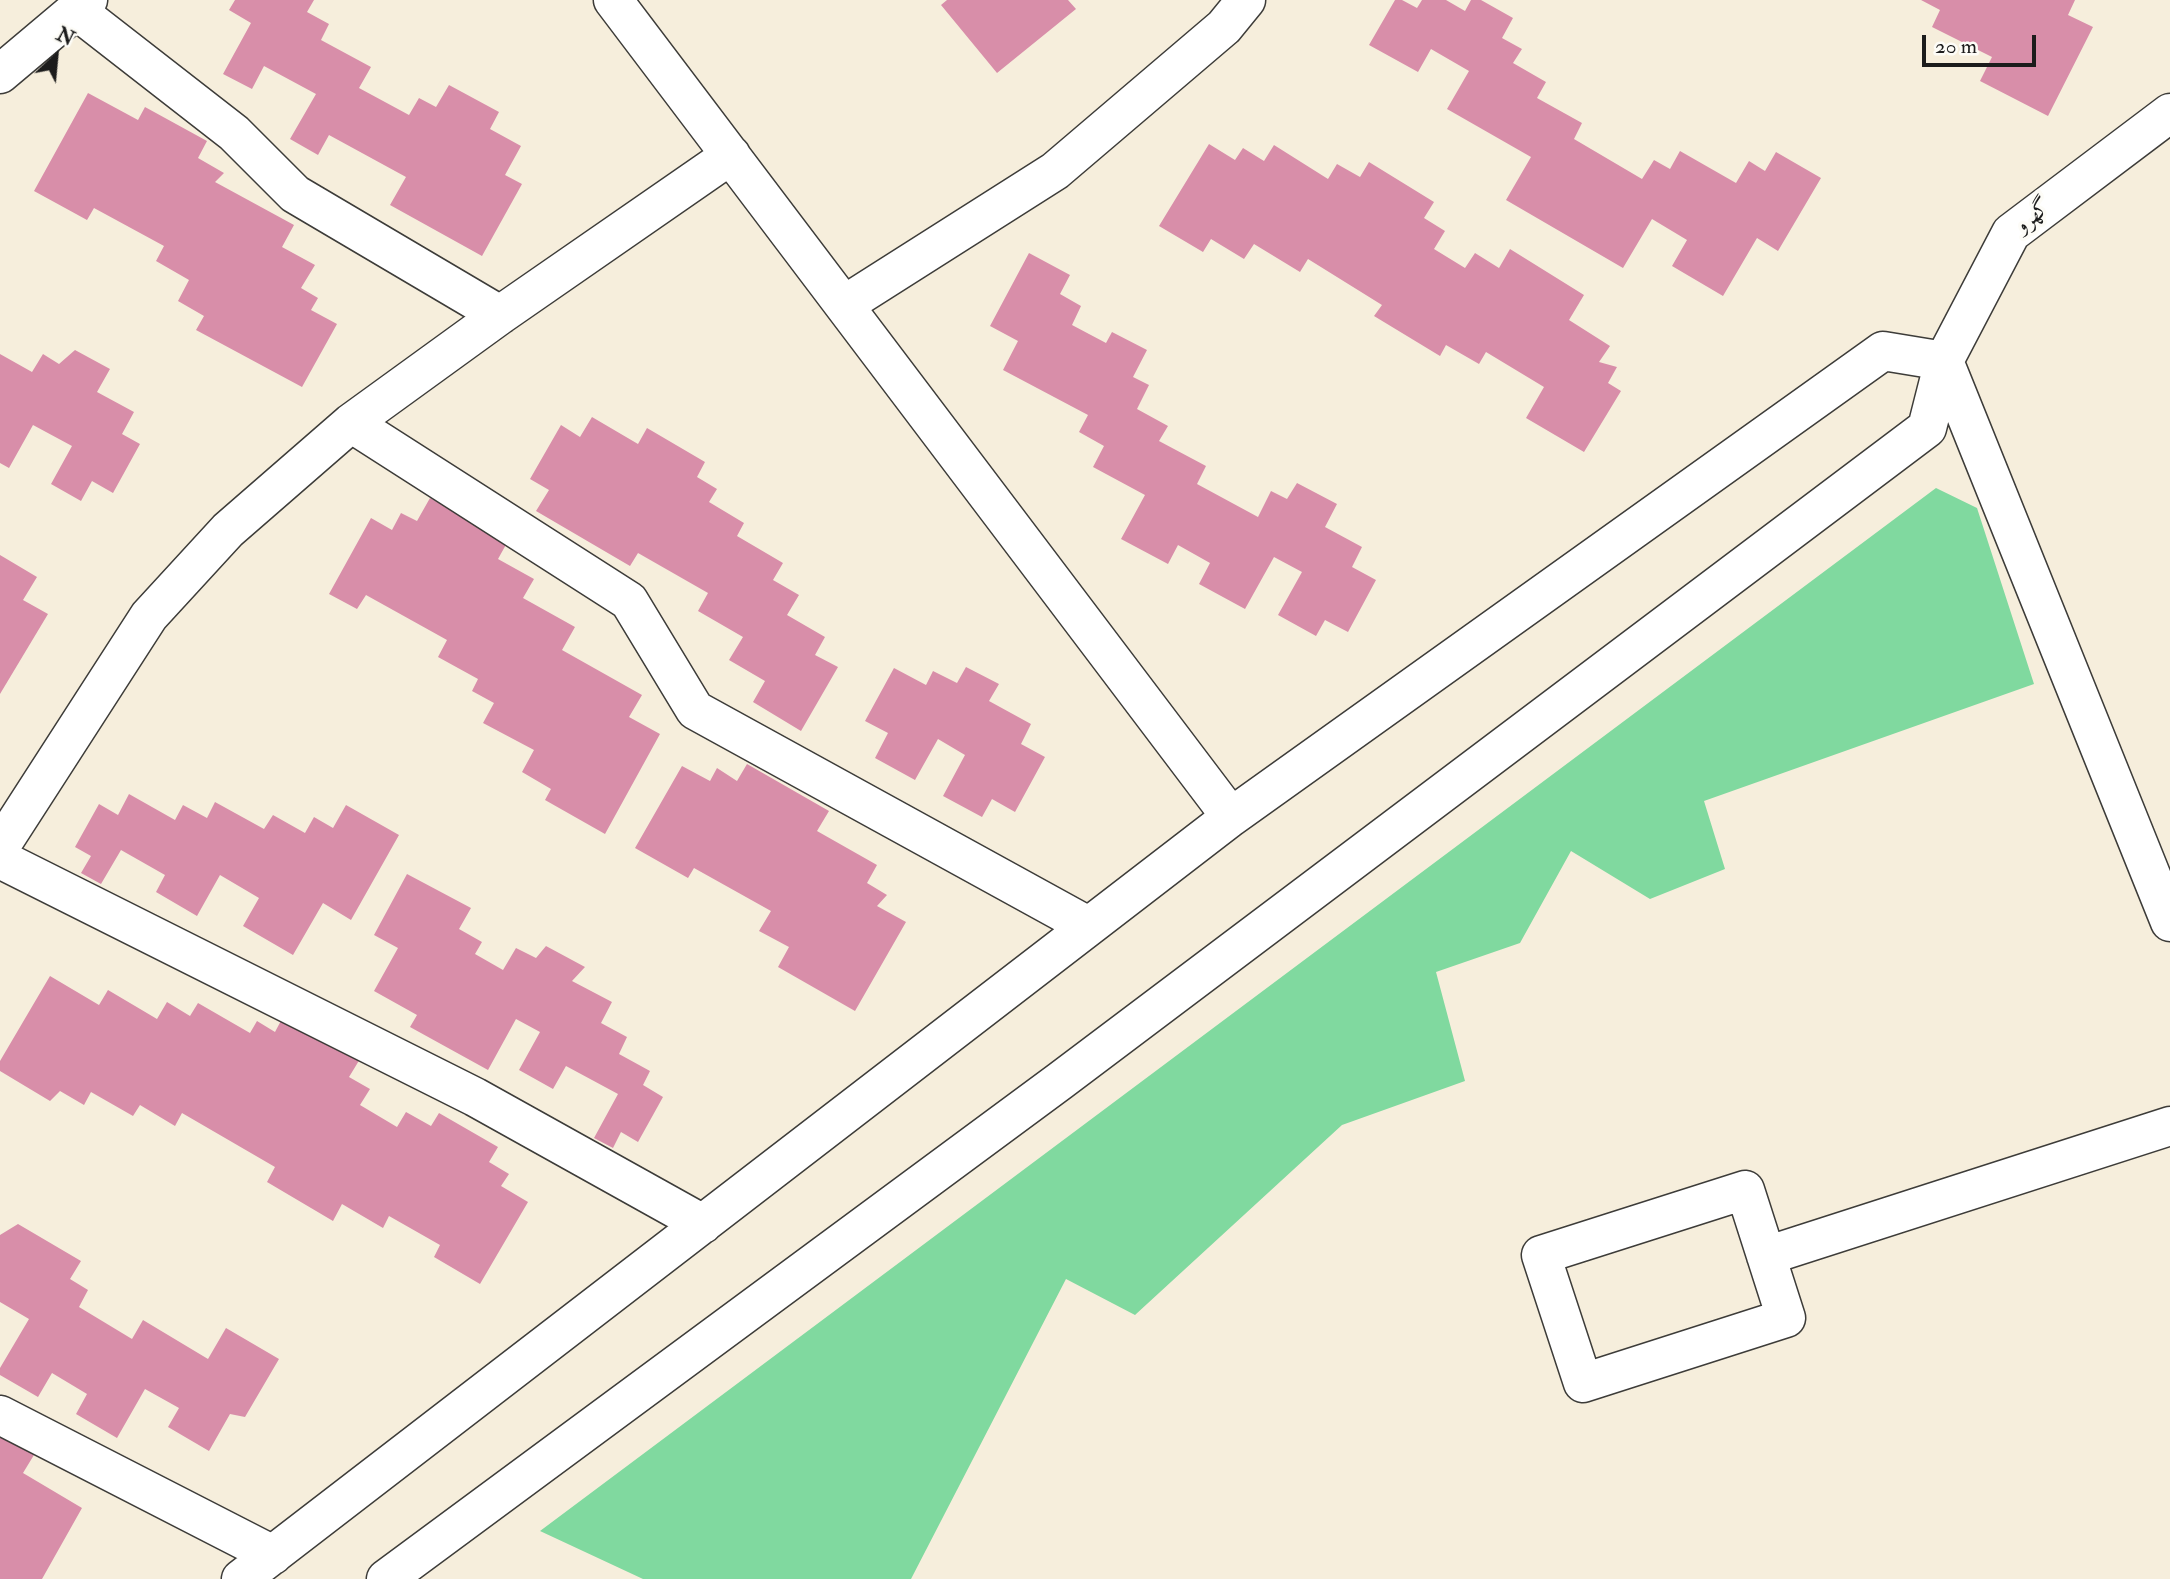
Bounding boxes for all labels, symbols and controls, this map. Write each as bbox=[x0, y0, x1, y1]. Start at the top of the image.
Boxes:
north arrow bbox=[21, 21, 91, 91]
scale bar bbox=[1925, 21, 2039, 65]
text: N bbox=[52, 23, 78, 52]
text: 20 m bbox=[1935, 33, 1977, 60]
street label: گهرو bbox=[2010, 194, 2058, 240]

